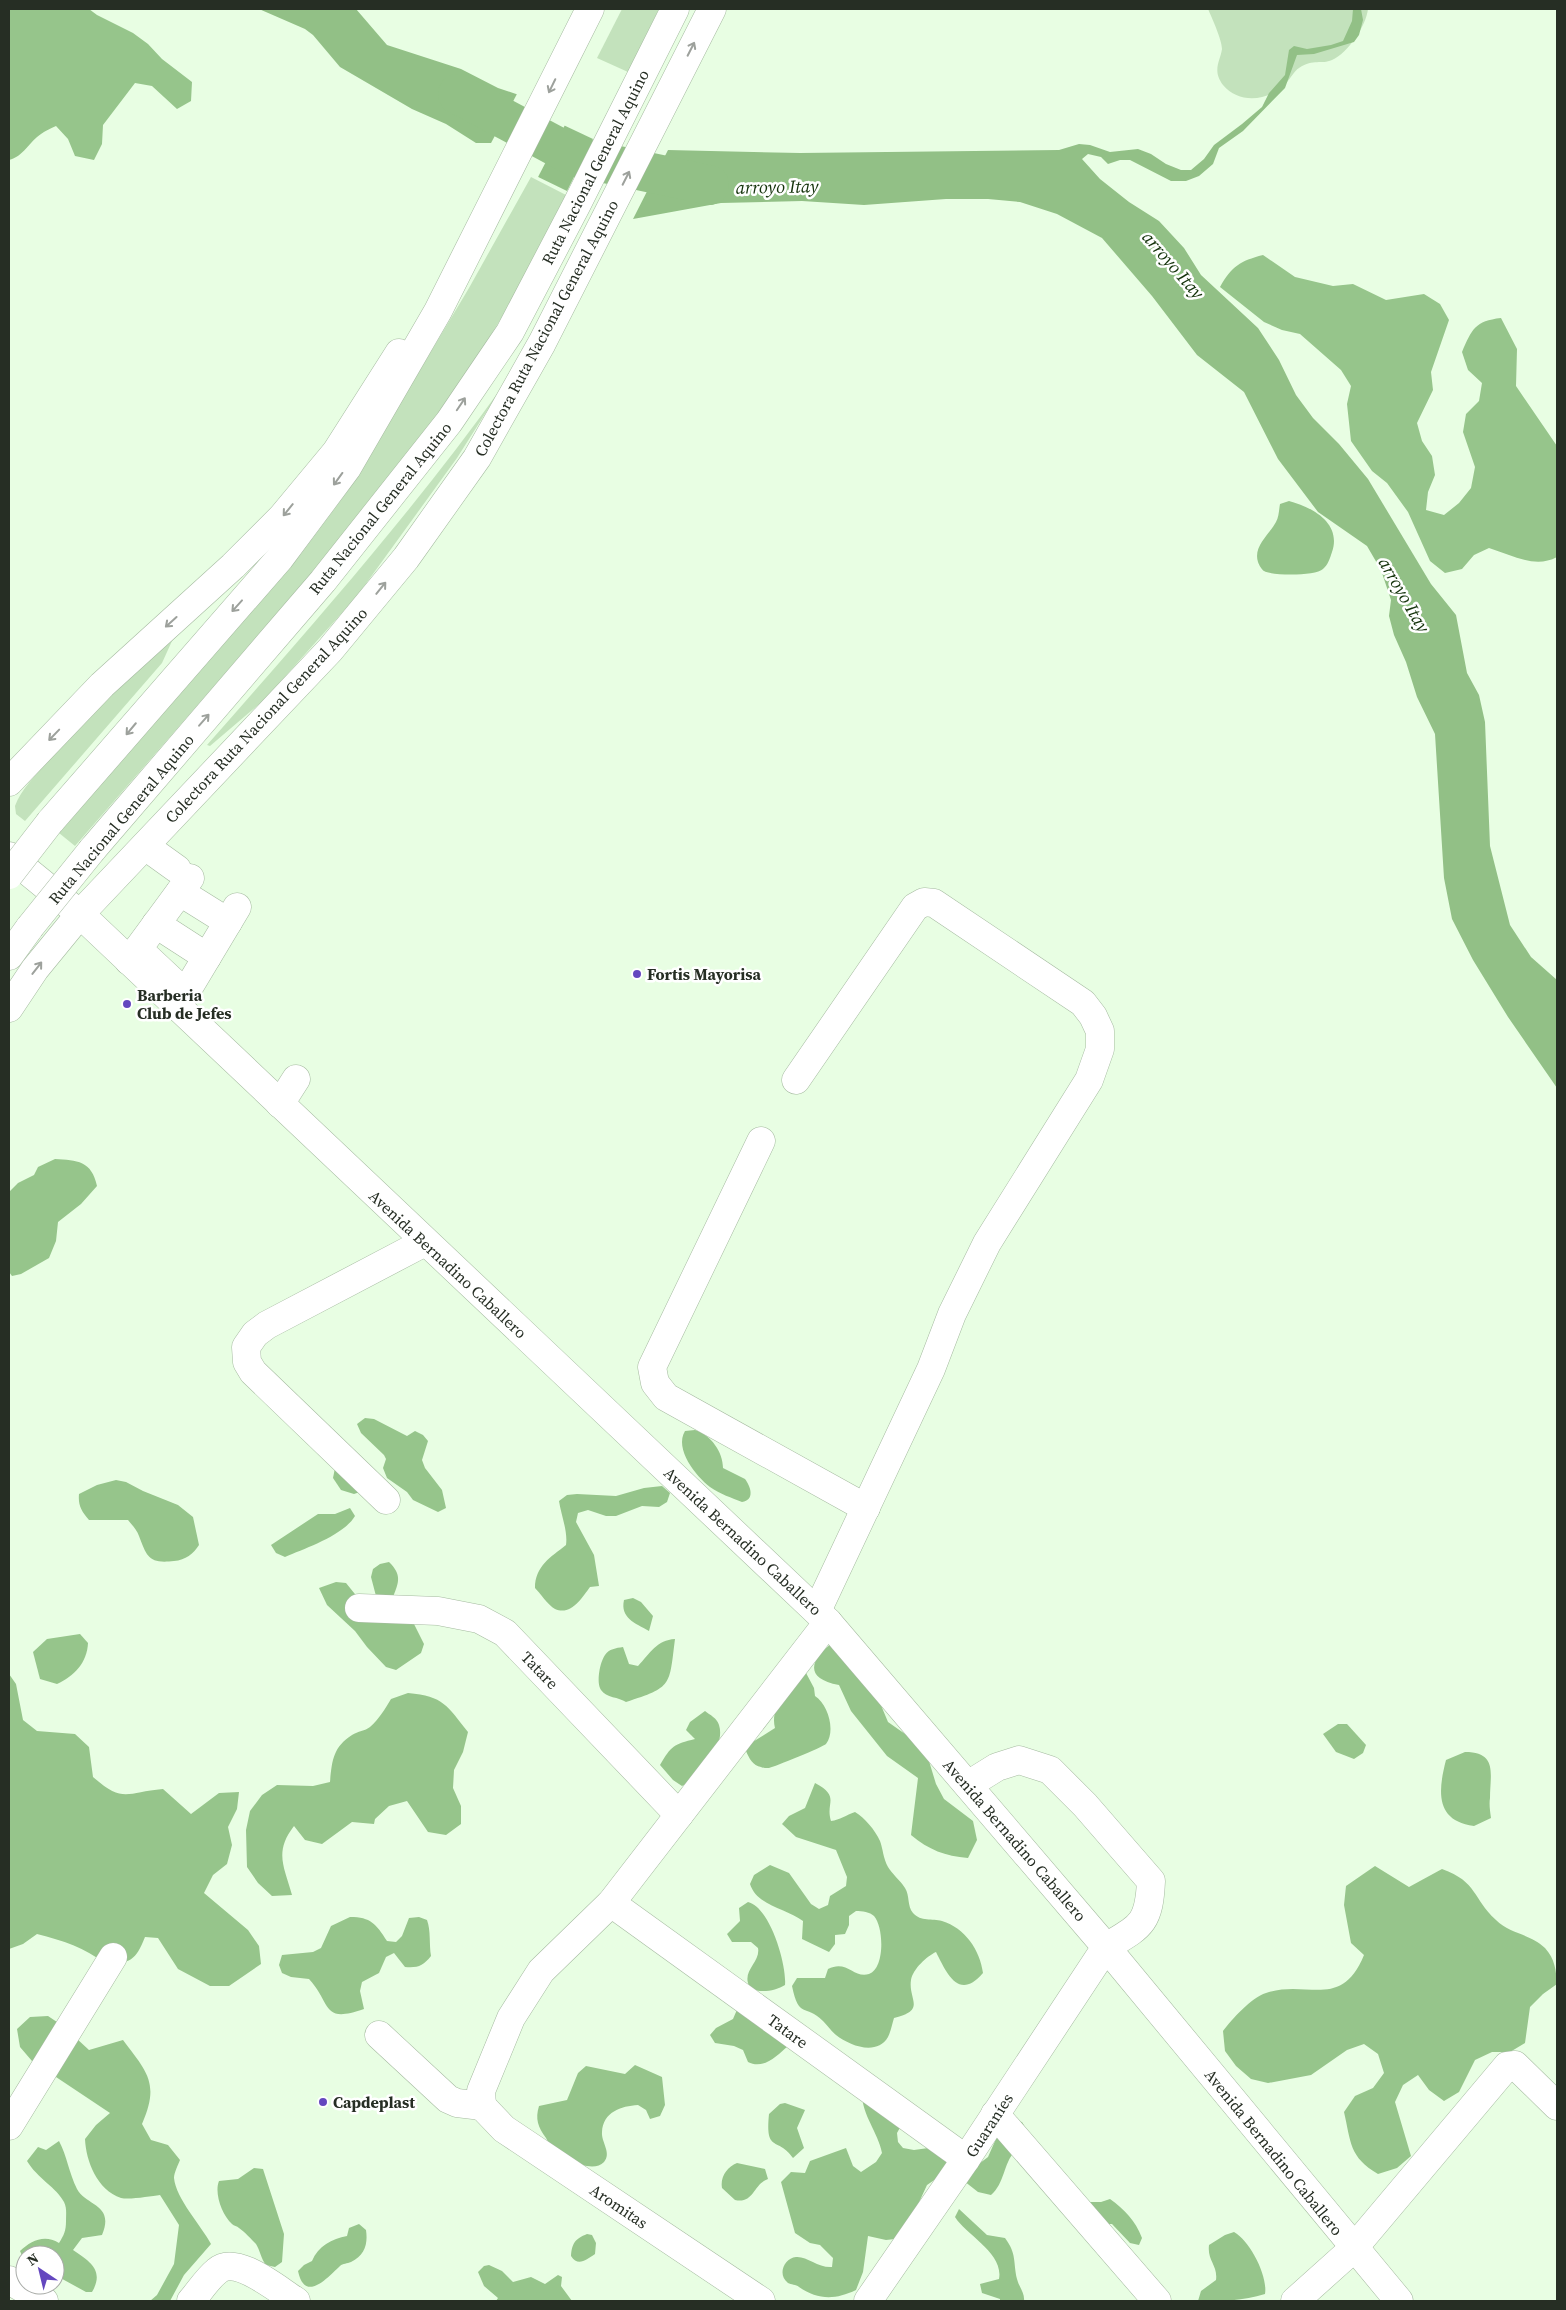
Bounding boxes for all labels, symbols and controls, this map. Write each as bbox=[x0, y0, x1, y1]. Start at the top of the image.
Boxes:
one-way arrow bbox=[687, 42, 696, 57]
street label: Ruta Nacional General Aquino bbox=[536, 66, 654, 268]
one-way arrow bbox=[546, 78, 556, 93]
one-way arrow bbox=[622, 171, 631, 186]
water label: arroyo Itay bbox=[735, 173, 819, 200]
street label: Colectora Ruta Nacional General Aquino bbox=[469, 196, 623, 460]
water label: arroyo Itay bbox=[1137, 225, 1210, 304]
one-way arrow bbox=[456, 397, 466, 411]
street label: Ruta Nacional General Aquino bbox=[303, 417, 457, 599]
one-way arrow bbox=[333, 472, 344, 485]
one-way arrow bbox=[283, 503, 294, 516]
water label: arroyo Itay bbox=[1373, 553, 1436, 637]
one-way arrow bbox=[375, 582, 387, 595]
one-way arrow bbox=[232, 600, 243, 613]
street label: Colectora Ruta Nacional General Aquino bbox=[160, 602, 372, 828]
one-way arrow bbox=[165, 616, 177, 628]
one-way arrow bbox=[198, 713, 210, 726]
one-way arrow bbox=[125, 722, 136, 735]
one-way arrow bbox=[48, 728, 60, 741]
street label: Ruta Nacional General Aquino bbox=[43, 729, 199, 909]
one-way arrow bbox=[31, 962, 42, 975]
place label: Fortis Mayorisa bbox=[647, 963, 762, 985]
marker: Fortis Mayorisa bbox=[631, 968, 643, 980]
place label: Barberia Club de Jefes bbox=[137, 984, 232, 1024]
marker: Barberia Club de Jefes bbox=[121, 998, 133, 1010]
street label: Avenida Bernadino Caballero bbox=[364, 1185, 532, 1343]
street label: Avenida Bernadino Caballero bbox=[659, 1462, 827, 1620]
street label: Tatare bbox=[516, 1646, 564, 1694]
street label: Avenida Bernadino Caballero bbox=[938, 1754, 1092, 1926]
street label: Tatare bbox=[763, 2009, 813, 2053]
street label: Avenida Bernadino Caballero bbox=[1200, 2064, 1348, 2240]
street label: Guaraníes bbox=[960, 2089, 1018, 2161]
place label: Capdeplast bbox=[333, 2091, 415, 2113]
marker: Capdeplast bbox=[317, 2096, 329, 2108]
street label: Aromitas bbox=[586, 2179, 652, 2233]
north arrow bbox=[15, 2245, 65, 2295]
text: N bbox=[23, 2248, 42, 2270]

